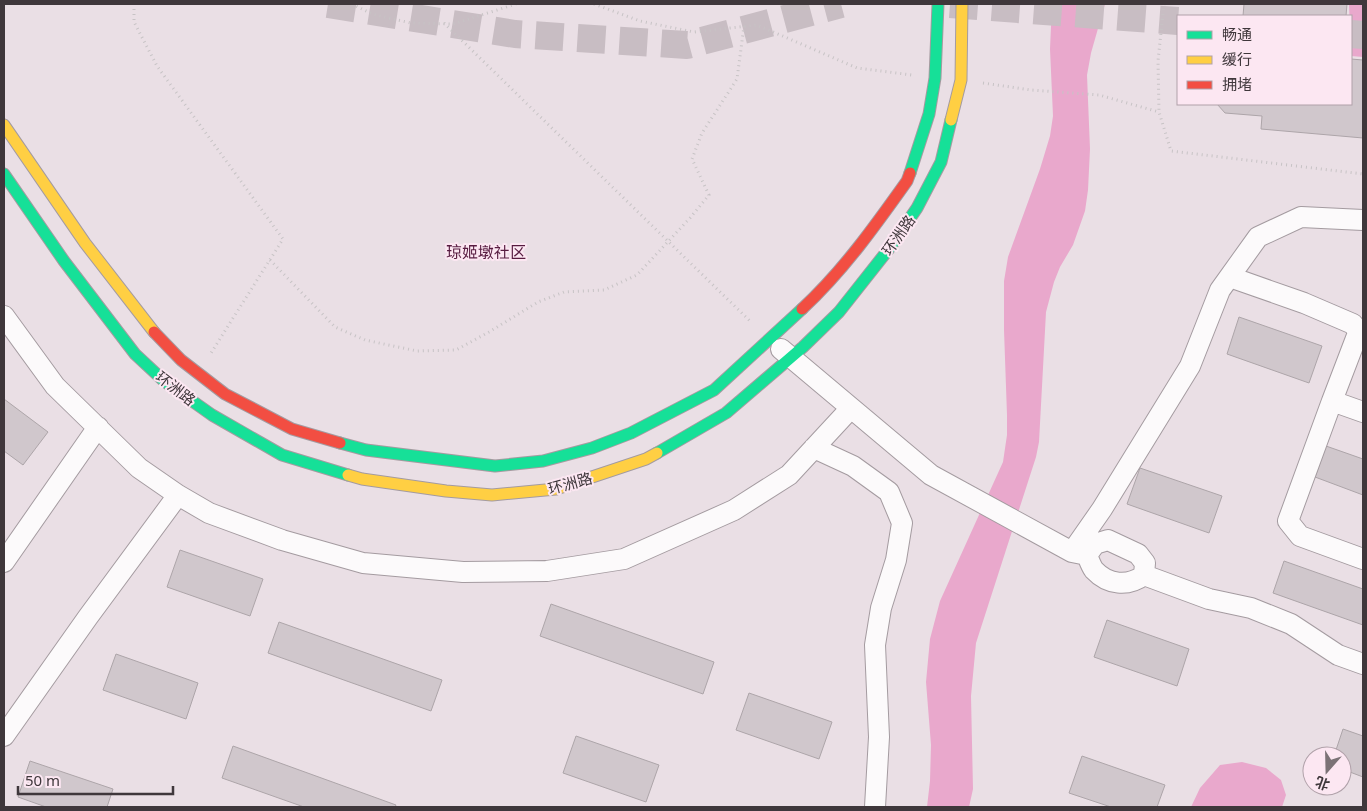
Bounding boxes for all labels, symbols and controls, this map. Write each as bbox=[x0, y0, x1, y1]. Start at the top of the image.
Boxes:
legend bbox=[1177, 15, 1352, 105]
text: 畅通 bbox=[1222, 24, 1252, 44]
text: 缓行 bbox=[1222, 49, 1252, 69]
text: 拥堵 bbox=[1222, 74, 1252, 94]
street label: 环洲路 bbox=[877, 211, 919, 259]
district label: 琼姬墩社区 bbox=[446, 241, 526, 263]
street label: 环洲路 bbox=[152, 366, 200, 410]
street label: 环洲路 bbox=[546, 468, 594, 498]
north arrow bbox=[1302, 746, 1352, 796]
scale bar bbox=[18, 764, 172, 796]
text: 50 m bbox=[25, 770, 60, 790]
text: 北 bbox=[1313, 772, 1332, 795]

